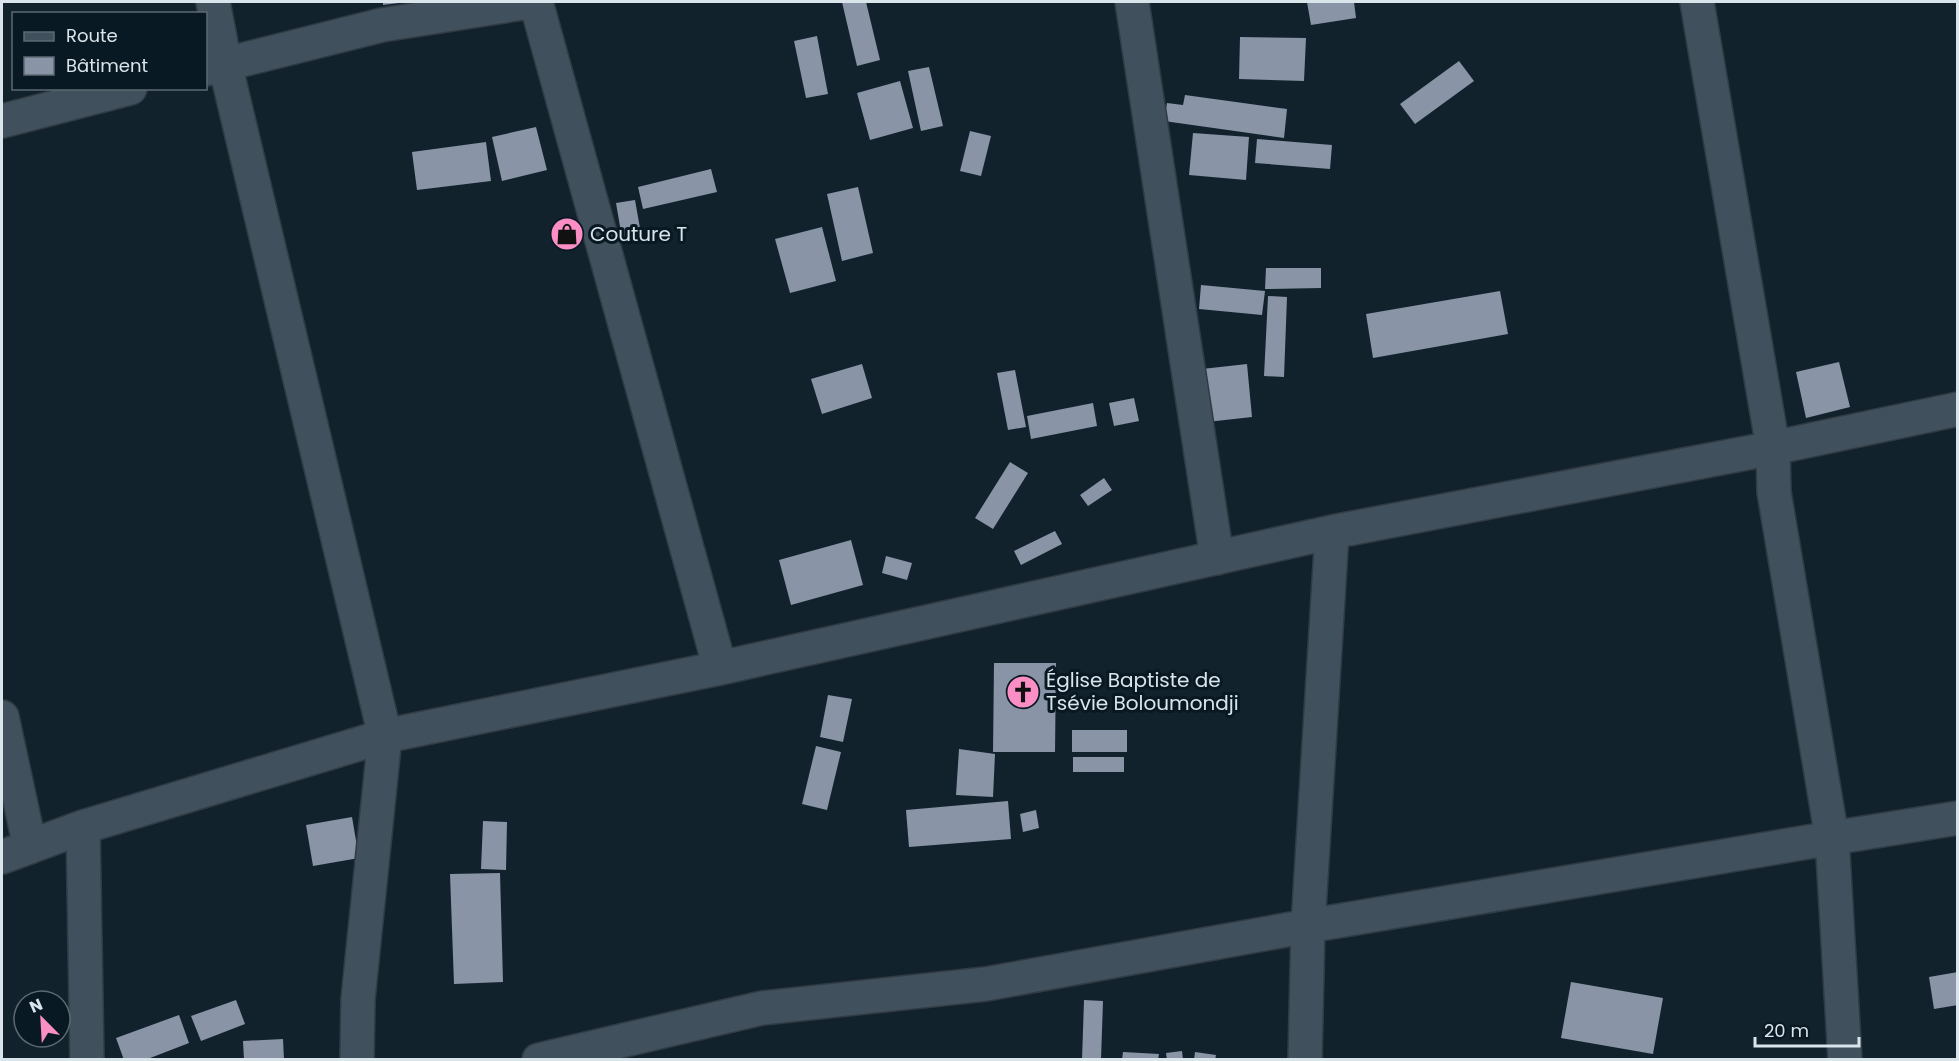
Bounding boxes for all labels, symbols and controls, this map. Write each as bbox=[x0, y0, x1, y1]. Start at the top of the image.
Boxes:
legend bbox=[12, 12, 207, 90]
text: Route bbox=[66, 23, 118, 48]
text: Bâtiment bbox=[66, 53, 148, 78]
shop icon: Couture T bbox=[549, 216, 585, 252]
place label: Couture T bbox=[590, 220, 687, 248]
place label: Église Baptiste de Tsévie Boloumondji bbox=[1046, 666, 1239, 717]
church icon: Église Baptiste de Tsévie Boloumondji bbox=[1005, 674, 1041, 710]
north arrow bbox=[12, 989, 72, 1049]
text: N bbox=[26, 993, 46, 1019]
scale bar bbox=[1755, 1010, 1858, 1048]
text: 20 m bbox=[1764, 1018, 1809, 1043]

